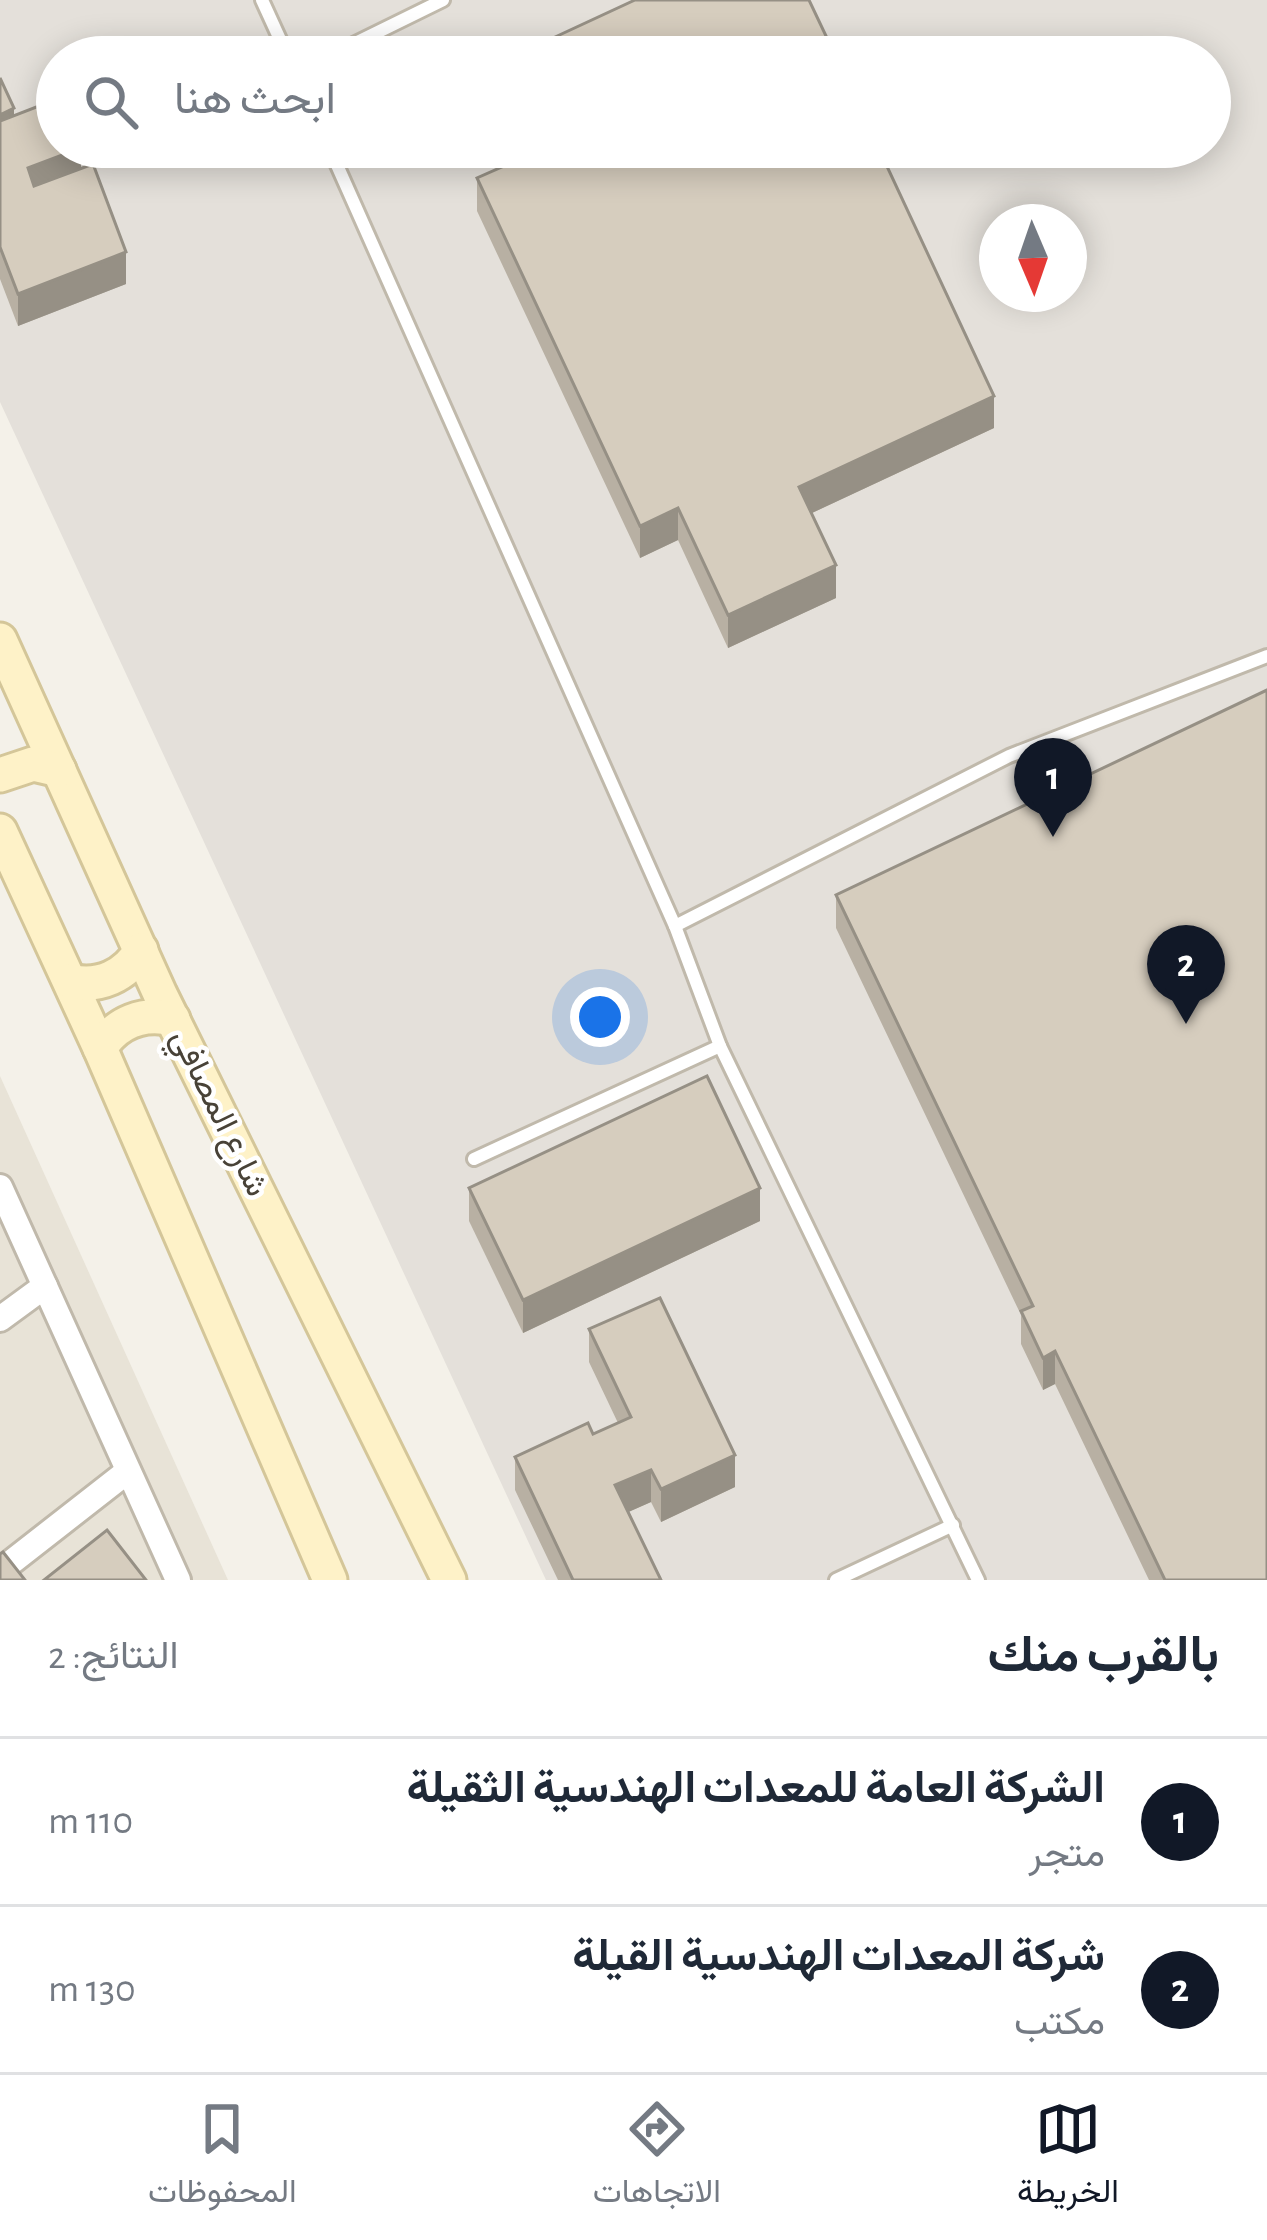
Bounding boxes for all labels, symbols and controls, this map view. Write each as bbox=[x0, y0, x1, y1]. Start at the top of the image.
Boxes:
search box bbox=[36, 36, 1231, 168]
icon: search bbox=[78, 69, 144, 135]
text: ابحث هنا bbox=[174, 77, 336, 122]
north arrow bbox=[979, 204, 1087, 312]
pin: 1 bbox=[1014, 738, 1092, 837]
pin: 2 bbox=[1147, 925, 1225, 1024]
your location bbox=[570, 987, 630, 1047]
street label: شارع المصافي bbox=[157, 1024, 274, 1205]
text: بالقرب منك bbox=[987, 1630, 1219, 1681]
text: النتائج: 2 bbox=[48, 1637, 178, 1676]
text: الشركة العامة للمعدات الهندسية الثقيلة bbox=[407, 1766, 1105, 1811]
text: 110 m bbox=[48, 1802, 133, 1841]
text: 1 bbox=[1173, 1802, 1187, 1841]
text: متجر bbox=[1029, 1835, 1105, 1874]
text: شركة المعدات الهندسية القيلة bbox=[572, 1934, 1105, 1979]
text: 130 m bbox=[48, 1970, 136, 2009]
text: 2 bbox=[1171, 1970, 1189, 2009]
text: مكتب bbox=[1014, 2003, 1105, 2042]
tab: المحفوظات bbox=[148, 2096, 297, 2220]
tab: الاتجاهات bbox=[593, 2096, 721, 2220]
tab: الخريطة bbox=[1017, 2096, 1119, 2220]

